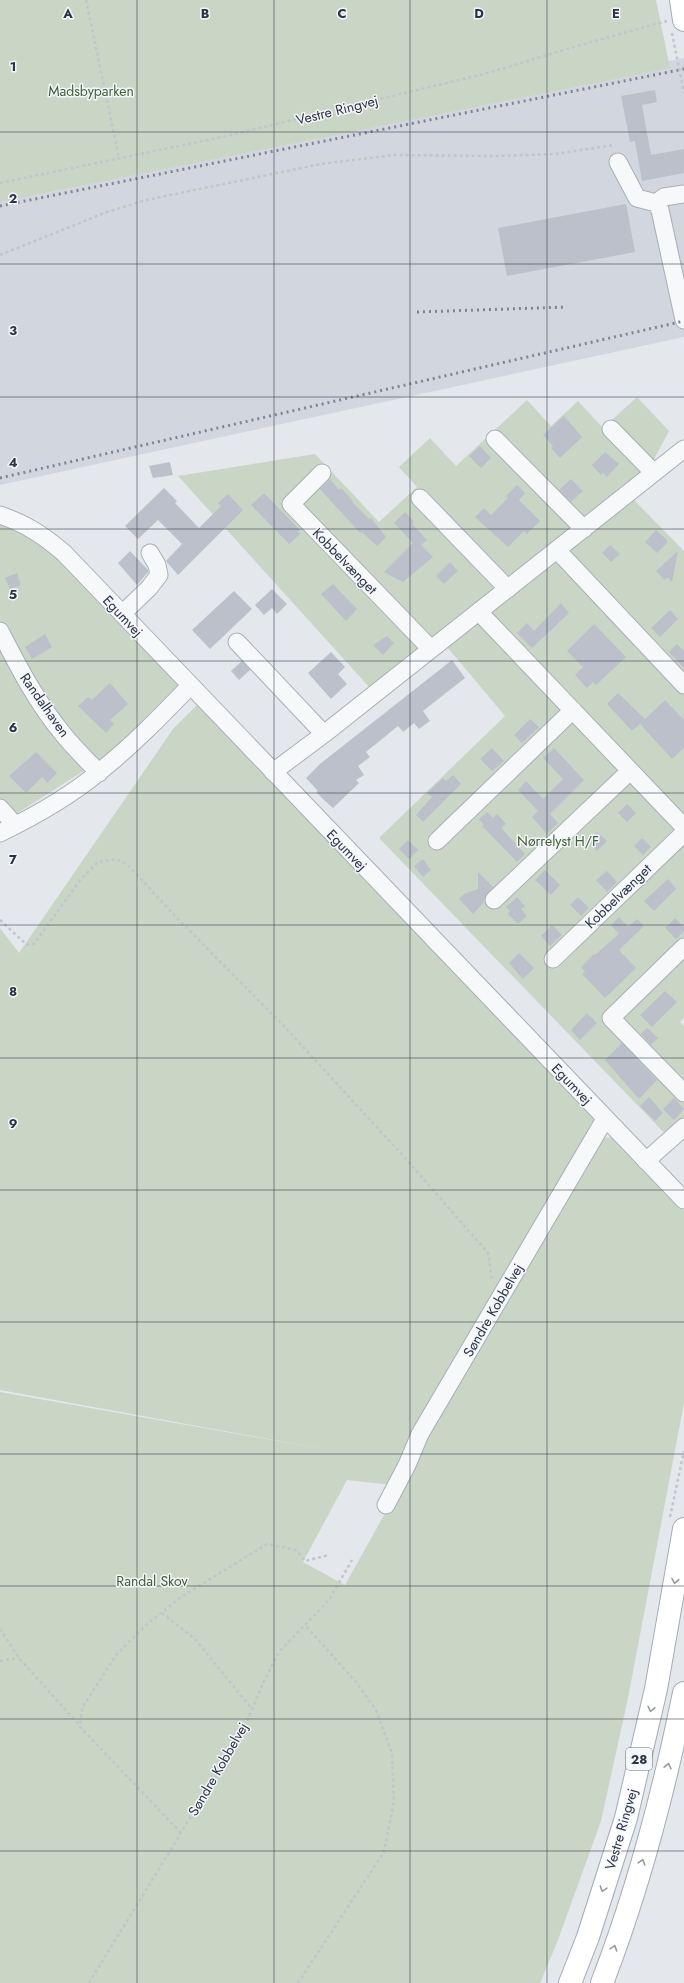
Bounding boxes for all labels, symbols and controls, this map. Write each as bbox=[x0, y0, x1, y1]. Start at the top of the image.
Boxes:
text: A bbox=[62, 4, 73, 23]
text: B bbox=[201, 4, 210, 23]
text: C bbox=[337, 4, 347, 23]
text: D bbox=[474, 4, 484, 23]
text: E bbox=[612, 4, 620, 23]
text: 1 bbox=[10, 57, 16, 76]
park label: Madsbyparken bbox=[48, 81, 134, 101]
street label: Vestre Ringvej bbox=[294, 90, 380, 130]
text: 2 bbox=[9, 189, 17, 208]
text: 3 bbox=[9, 321, 17, 340]
text: 4 bbox=[8, 453, 18, 472]
street label: Kobbelvænget bbox=[308, 523, 382, 599]
text: 5 bbox=[9, 585, 17, 604]
street label: Egumvej bbox=[98, 591, 148, 641]
street label: Randalhaven bbox=[15, 669, 75, 741]
text: 6 bbox=[9, 718, 18, 737]
street label: Egumvej bbox=[322, 825, 372, 875]
park label: Nørrelyst H/F bbox=[517, 831, 599, 851]
text: 7 bbox=[9, 850, 17, 869]
street label: Kobbelvænget bbox=[580, 859, 656, 933]
text: 8 bbox=[9, 982, 17, 1001]
street label: Egumvej bbox=[547, 1059, 597, 1109]
text: 9 bbox=[9, 1114, 18, 1133]
street label: Søndre Kobbelvej bbox=[458, 1260, 528, 1360]
park label: Randal Skov bbox=[116, 1571, 188, 1591]
one-way arrow bbox=[671, 1578, 680, 1584]
one-way arrow bbox=[648, 1706, 656, 1712]
street label: Søndre Kobbelvej bbox=[183, 1719, 253, 1819]
road number: 28 bbox=[626, 1748, 652, 1770]
one-way arrow bbox=[663, 1763, 671, 1770]
street label: Vestre Ringvej bbox=[600, 1786, 642, 1872]
one-way arrow bbox=[637, 1859, 646, 1866]
one-way arrow bbox=[599, 1885, 608, 1892]
one-way arrow bbox=[609, 1945, 618, 1952]

